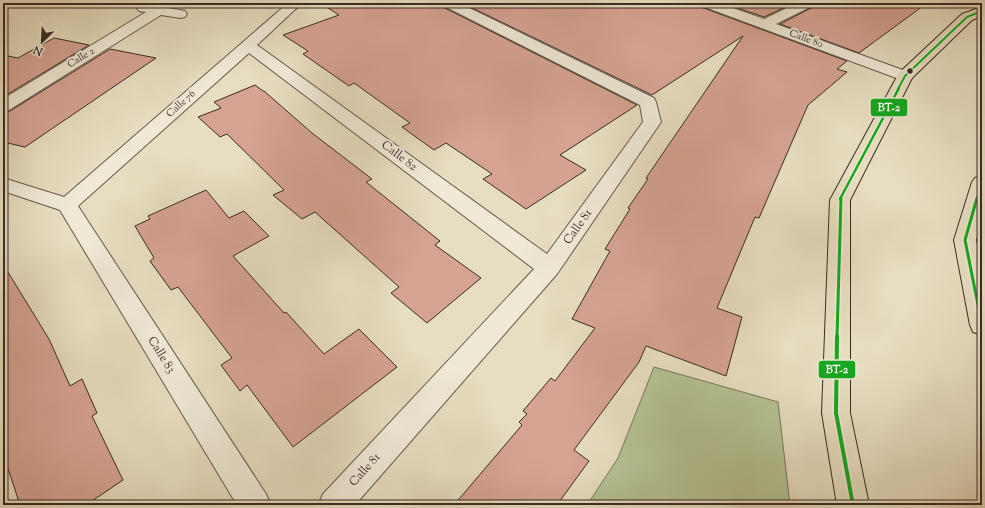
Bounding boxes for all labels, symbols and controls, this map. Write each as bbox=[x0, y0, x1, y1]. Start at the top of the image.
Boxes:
north arrow bbox=[22, 22, 62, 62]
street label: Calle 80 bbox=[787, 26, 825, 52]
text: N bbox=[31, 41, 47, 60]
street label: Calle 2 bbox=[65, 44, 98, 72]
unlabelled marker bbox=[905, 66, 915, 76]
street label: Calle 76 bbox=[163, 87, 199, 121]
line badge: BT-2 bbox=[870, 98, 908, 117]
text: BT-2 bbox=[877, 100, 901, 116]
street label: Calle 82 bbox=[377, 136, 421, 176]
street label: Calle 81 bbox=[559, 206, 597, 248]
street label: Calle 83 bbox=[143, 333, 179, 377]
line badge: BT-2 bbox=[818, 360, 856, 379]
text: BT-2 bbox=[825, 362, 849, 378]
street label: Calle 81 bbox=[345, 449, 385, 491]

